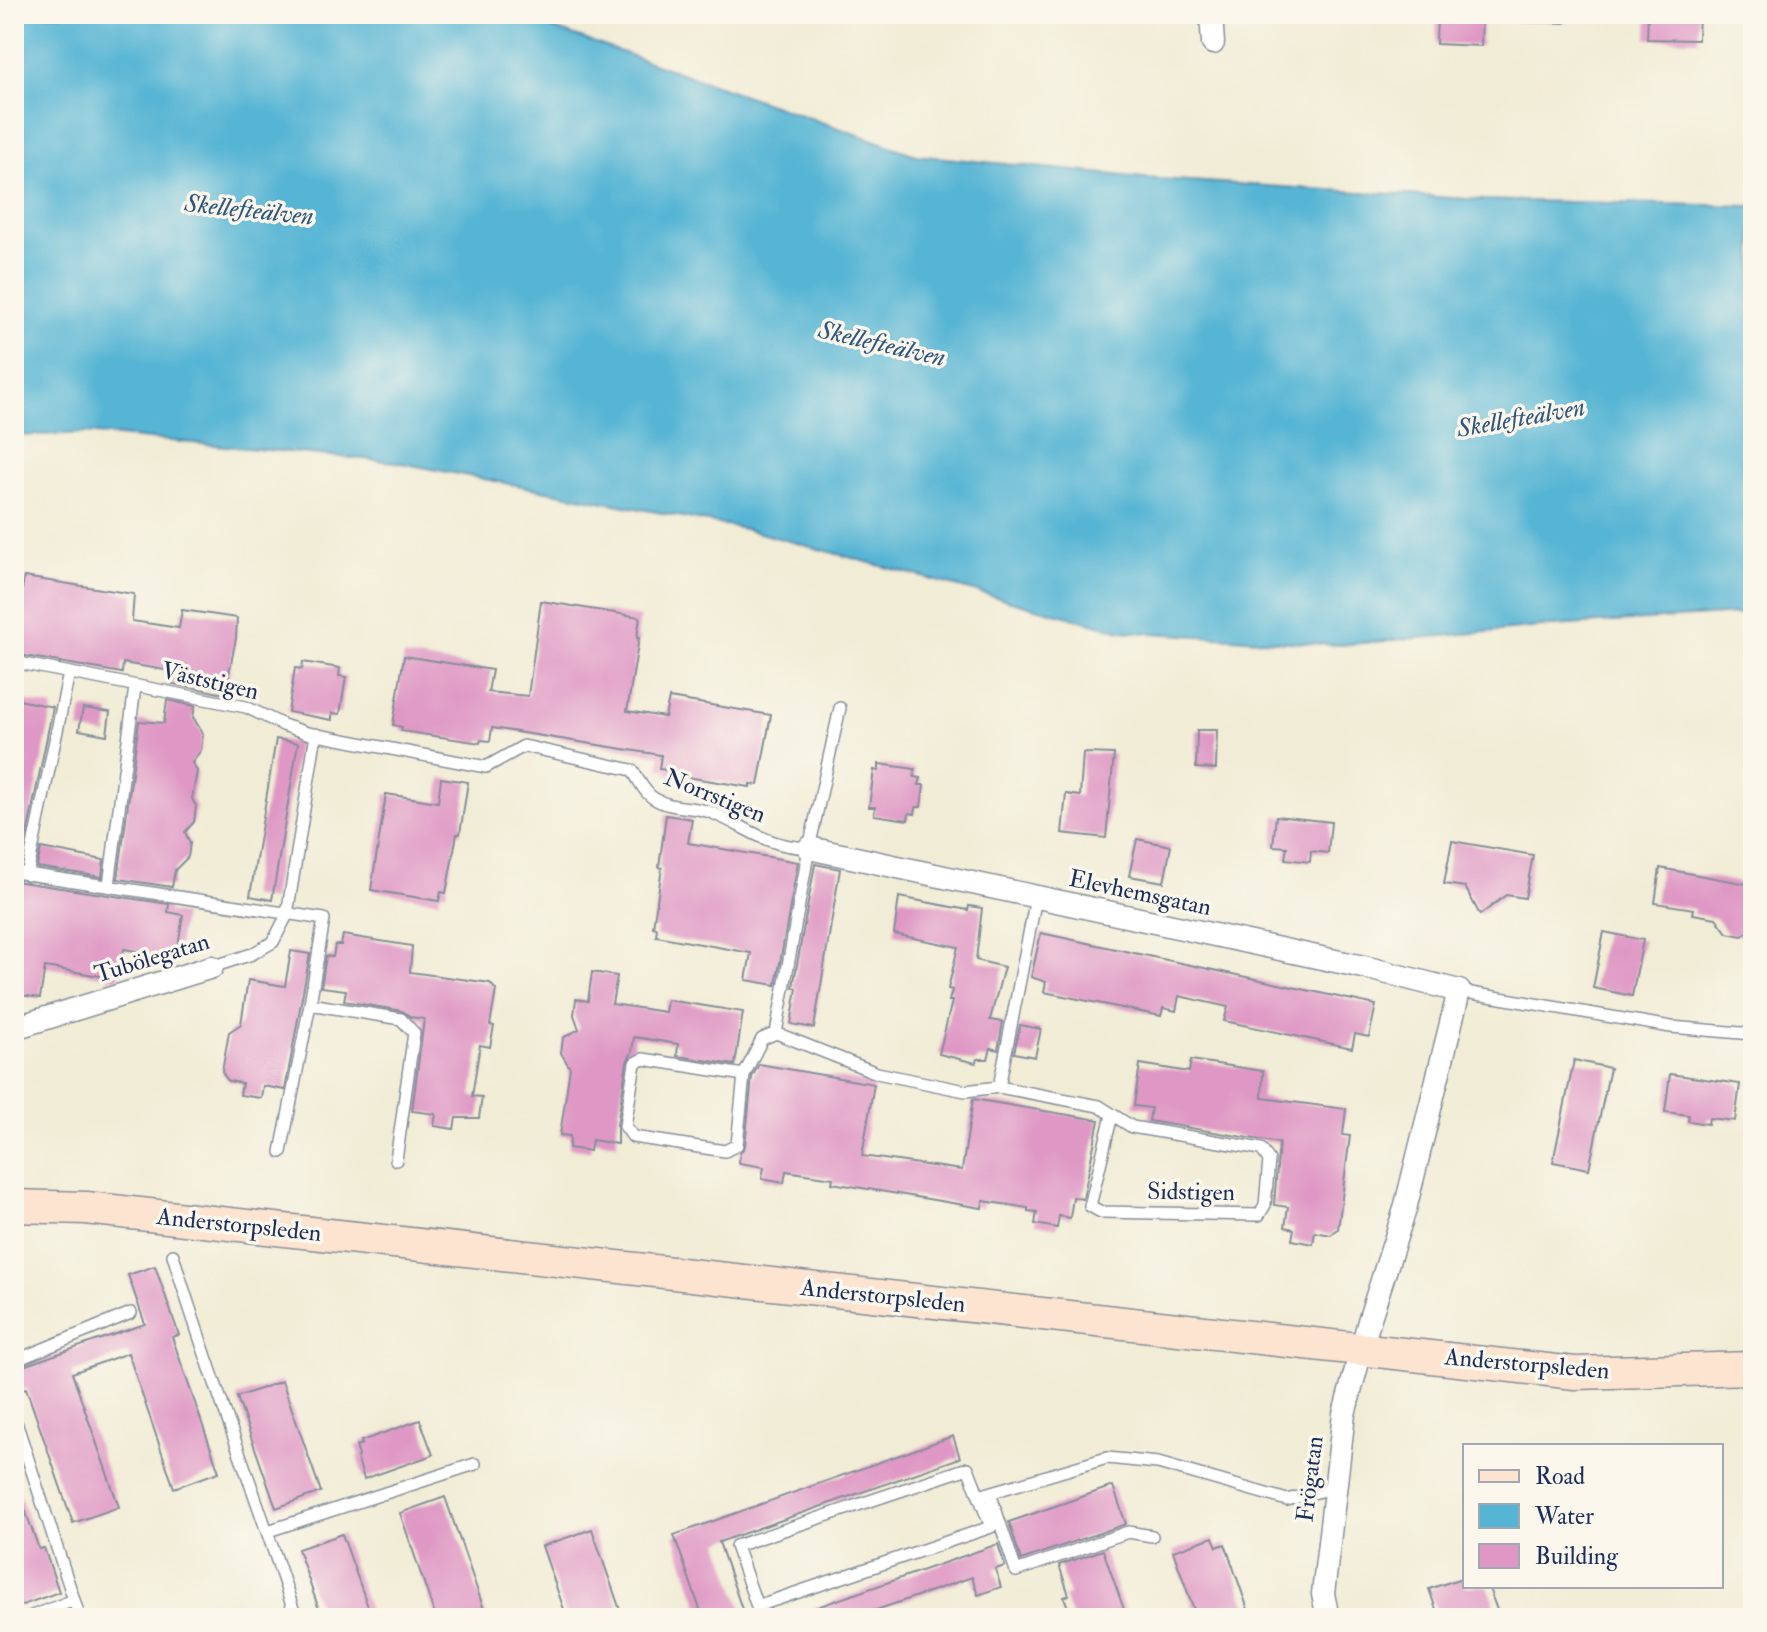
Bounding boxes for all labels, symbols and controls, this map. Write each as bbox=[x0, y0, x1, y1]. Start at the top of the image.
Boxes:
water label: Skellefteälven bbox=[182, 187, 315, 233]
water label: Skellefteälven bbox=[814, 314, 949, 374]
water label: Skellefteälven bbox=[1453, 391, 1588, 445]
street label: Väststigen bbox=[158, 655, 262, 707]
street label: Norrstigen bbox=[660, 762, 770, 830]
street label: Elevhemsgatan bbox=[1066, 863, 1214, 923]
street label: Tubölegatan bbox=[91, 926, 213, 990]
street label: Sidstigen bbox=[1147, 1176, 1235, 1208]
street label: Anderstorpsleden bbox=[154, 1201, 323, 1249]
street label: Anderstorpsleden bbox=[798, 1272, 967, 1320]
street label: Anderstorpsleden bbox=[1442, 1341, 1611, 1387]
street label: Frögatan bbox=[1289, 1434, 1331, 1524]
legend bbox=[1463, 1444, 1723, 1588]
text: Road bbox=[1535, 1461, 1585, 1492]
text: Water bbox=[1534, 1501, 1594, 1532]
text: Building bbox=[1535, 1541, 1619, 1572]

